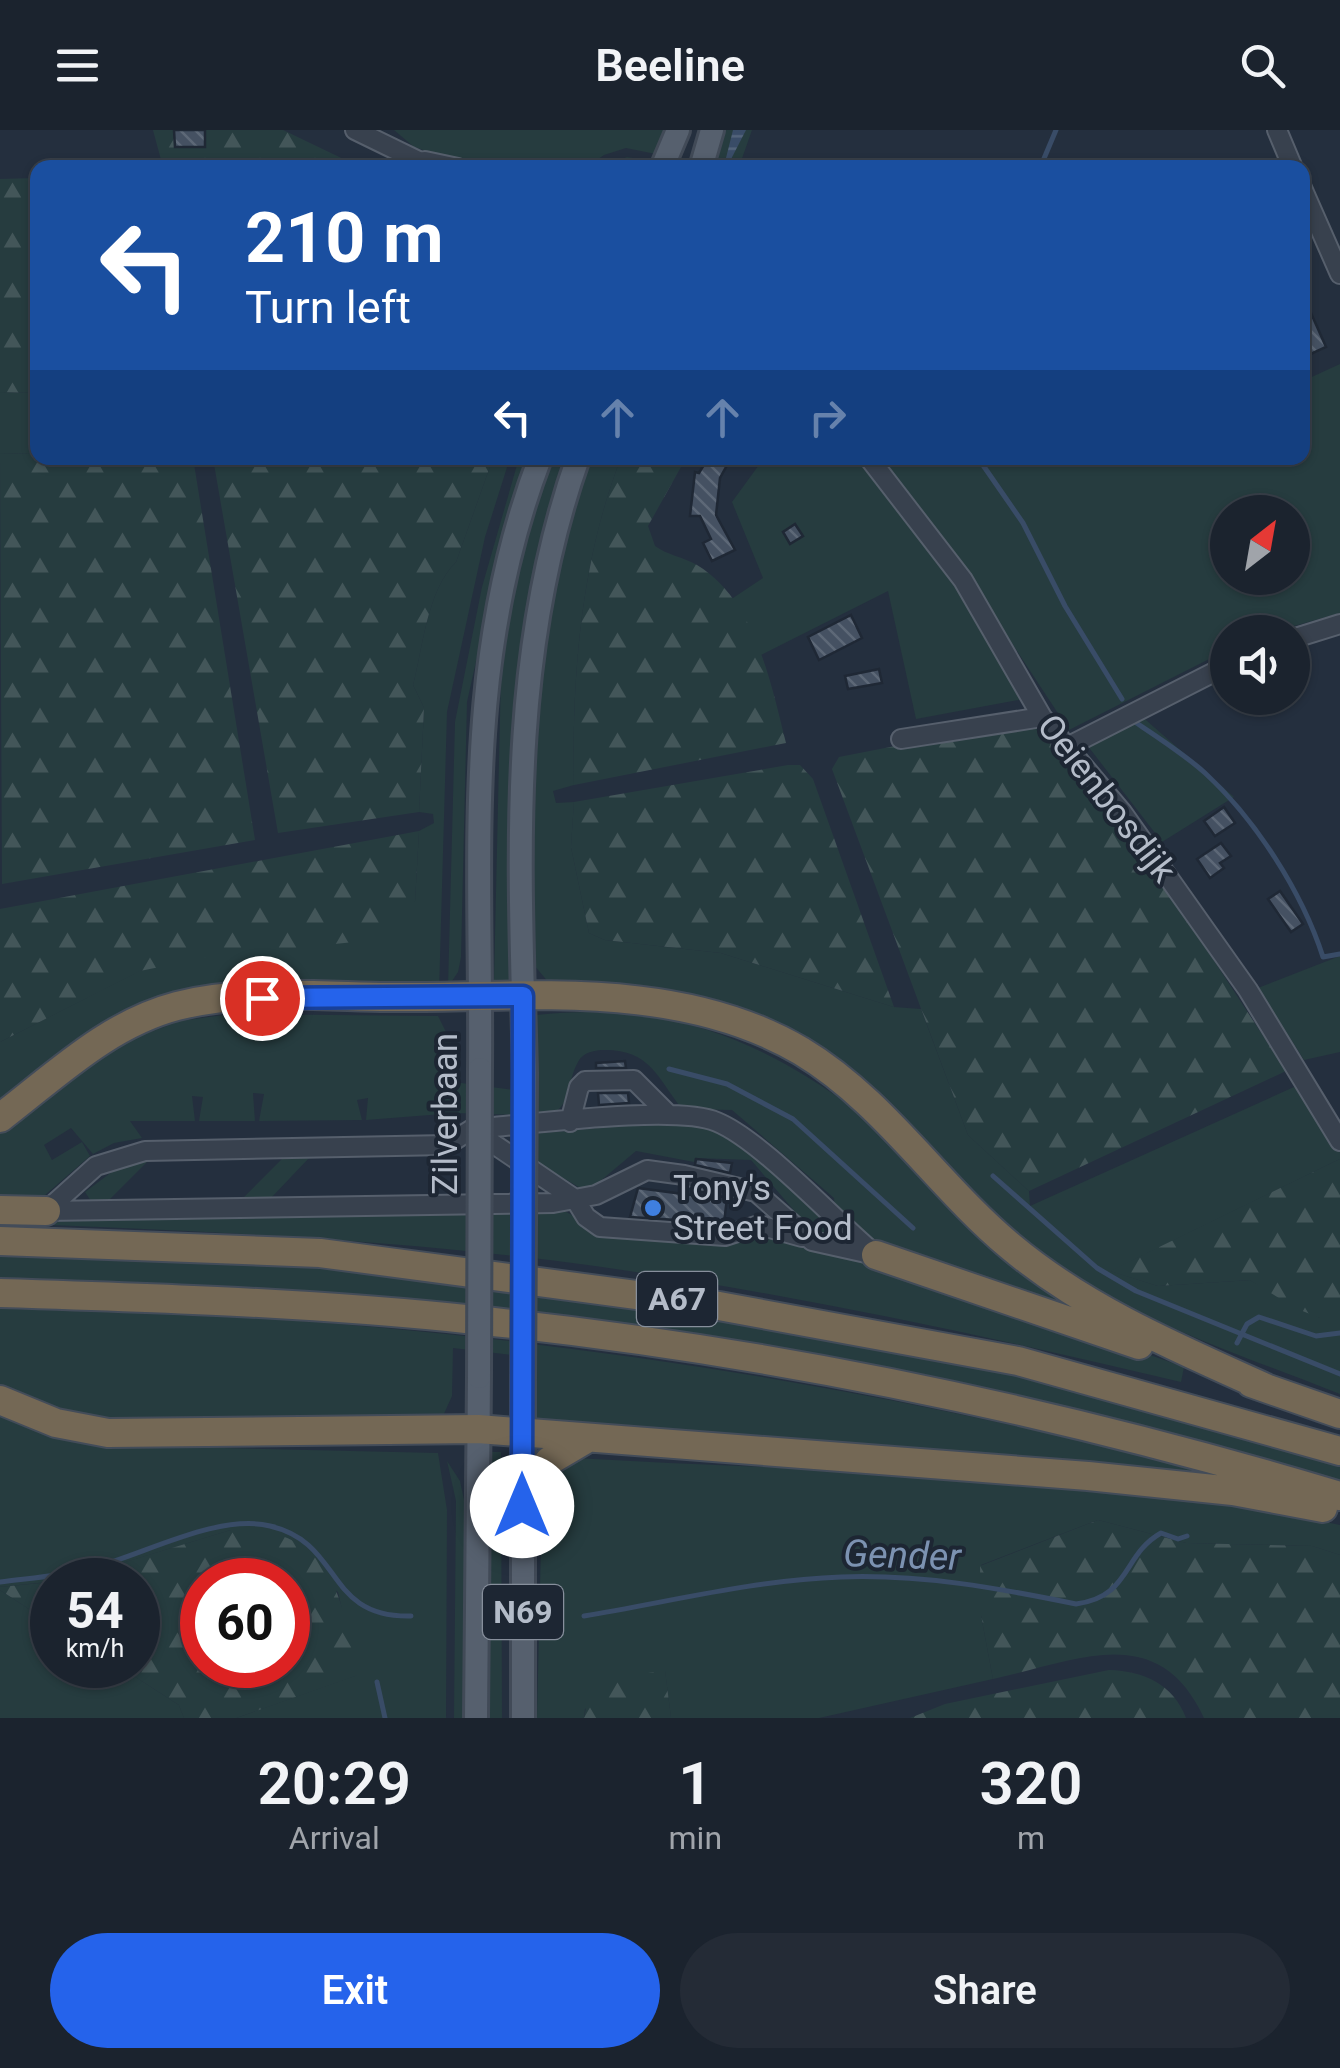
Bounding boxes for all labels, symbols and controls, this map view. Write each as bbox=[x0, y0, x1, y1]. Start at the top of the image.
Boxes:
icon: menu bbox=[50, 38, 105, 93]
icon: search bbox=[1235, 38, 1290, 93]
text: Beeline bbox=[595, 39, 745, 92]
text: 210 m bbox=[245, 197, 444, 279]
icon: left bbox=[80, 200, 210, 330]
text: Turn left bbox=[245, 281, 411, 334]
icon: left bbox=[485, 390, 540, 445]
icon: ahead bbox=[590, 390, 645, 445]
icon: ahead bbox=[695, 390, 750, 445]
icon: right bbox=[800, 390, 855, 445]
north arrow bbox=[1210, 495, 1310, 595]
map controls bbox=[1210, 495, 1310, 715]
button: sound bbox=[1210, 615, 1310, 715]
street label: Oeienbosdijk bbox=[1029, 706, 1185, 890]
pin bbox=[220, 956, 305, 1041]
icon: arrive bbox=[235, 971, 290, 1026]
street label: Zilverbaan bbox=[425, 1033, 466, 1195]
place label: Tony's Street Food bbox=[673, 1168, 853, 1249]
marker: Tony's Street Food bbox=[642, 1197, 664, 1219]
road number: A67 bbox=[637, 1272, 717, 1326]
position arrow bbox=[470, 1454, 574, 1558]
water label: Gender bbox=[842, 1531, 963, 1579]
speed limit sign: 60 bbox=[180, 1558, 310, 1688]
text: 54 bbox=[66, 1582, 124, 1640]
road number: N69 bbox=[483, 1585, 563, 1639]
text: km/h bbox=[66, 1634, 124, 1663]
text: 20:29 bbox=[258, 1748, 411, 1819]
text: 1 bbox=[678, 1748, 712, 1819]
text: 320 bbox=[980, 1748, 1082, 1819]
text: Arrival bbox=[289, 1819, 380, 1857]
text: min bbox=[669, 1819, 722, 1857]
text: m bbox=[1017, 1819, 1045, 1857]
button: Exit bbox=[50, 1933, 660, 2048]
button: Share bbox=[680, 1933, 1290, 2048]

